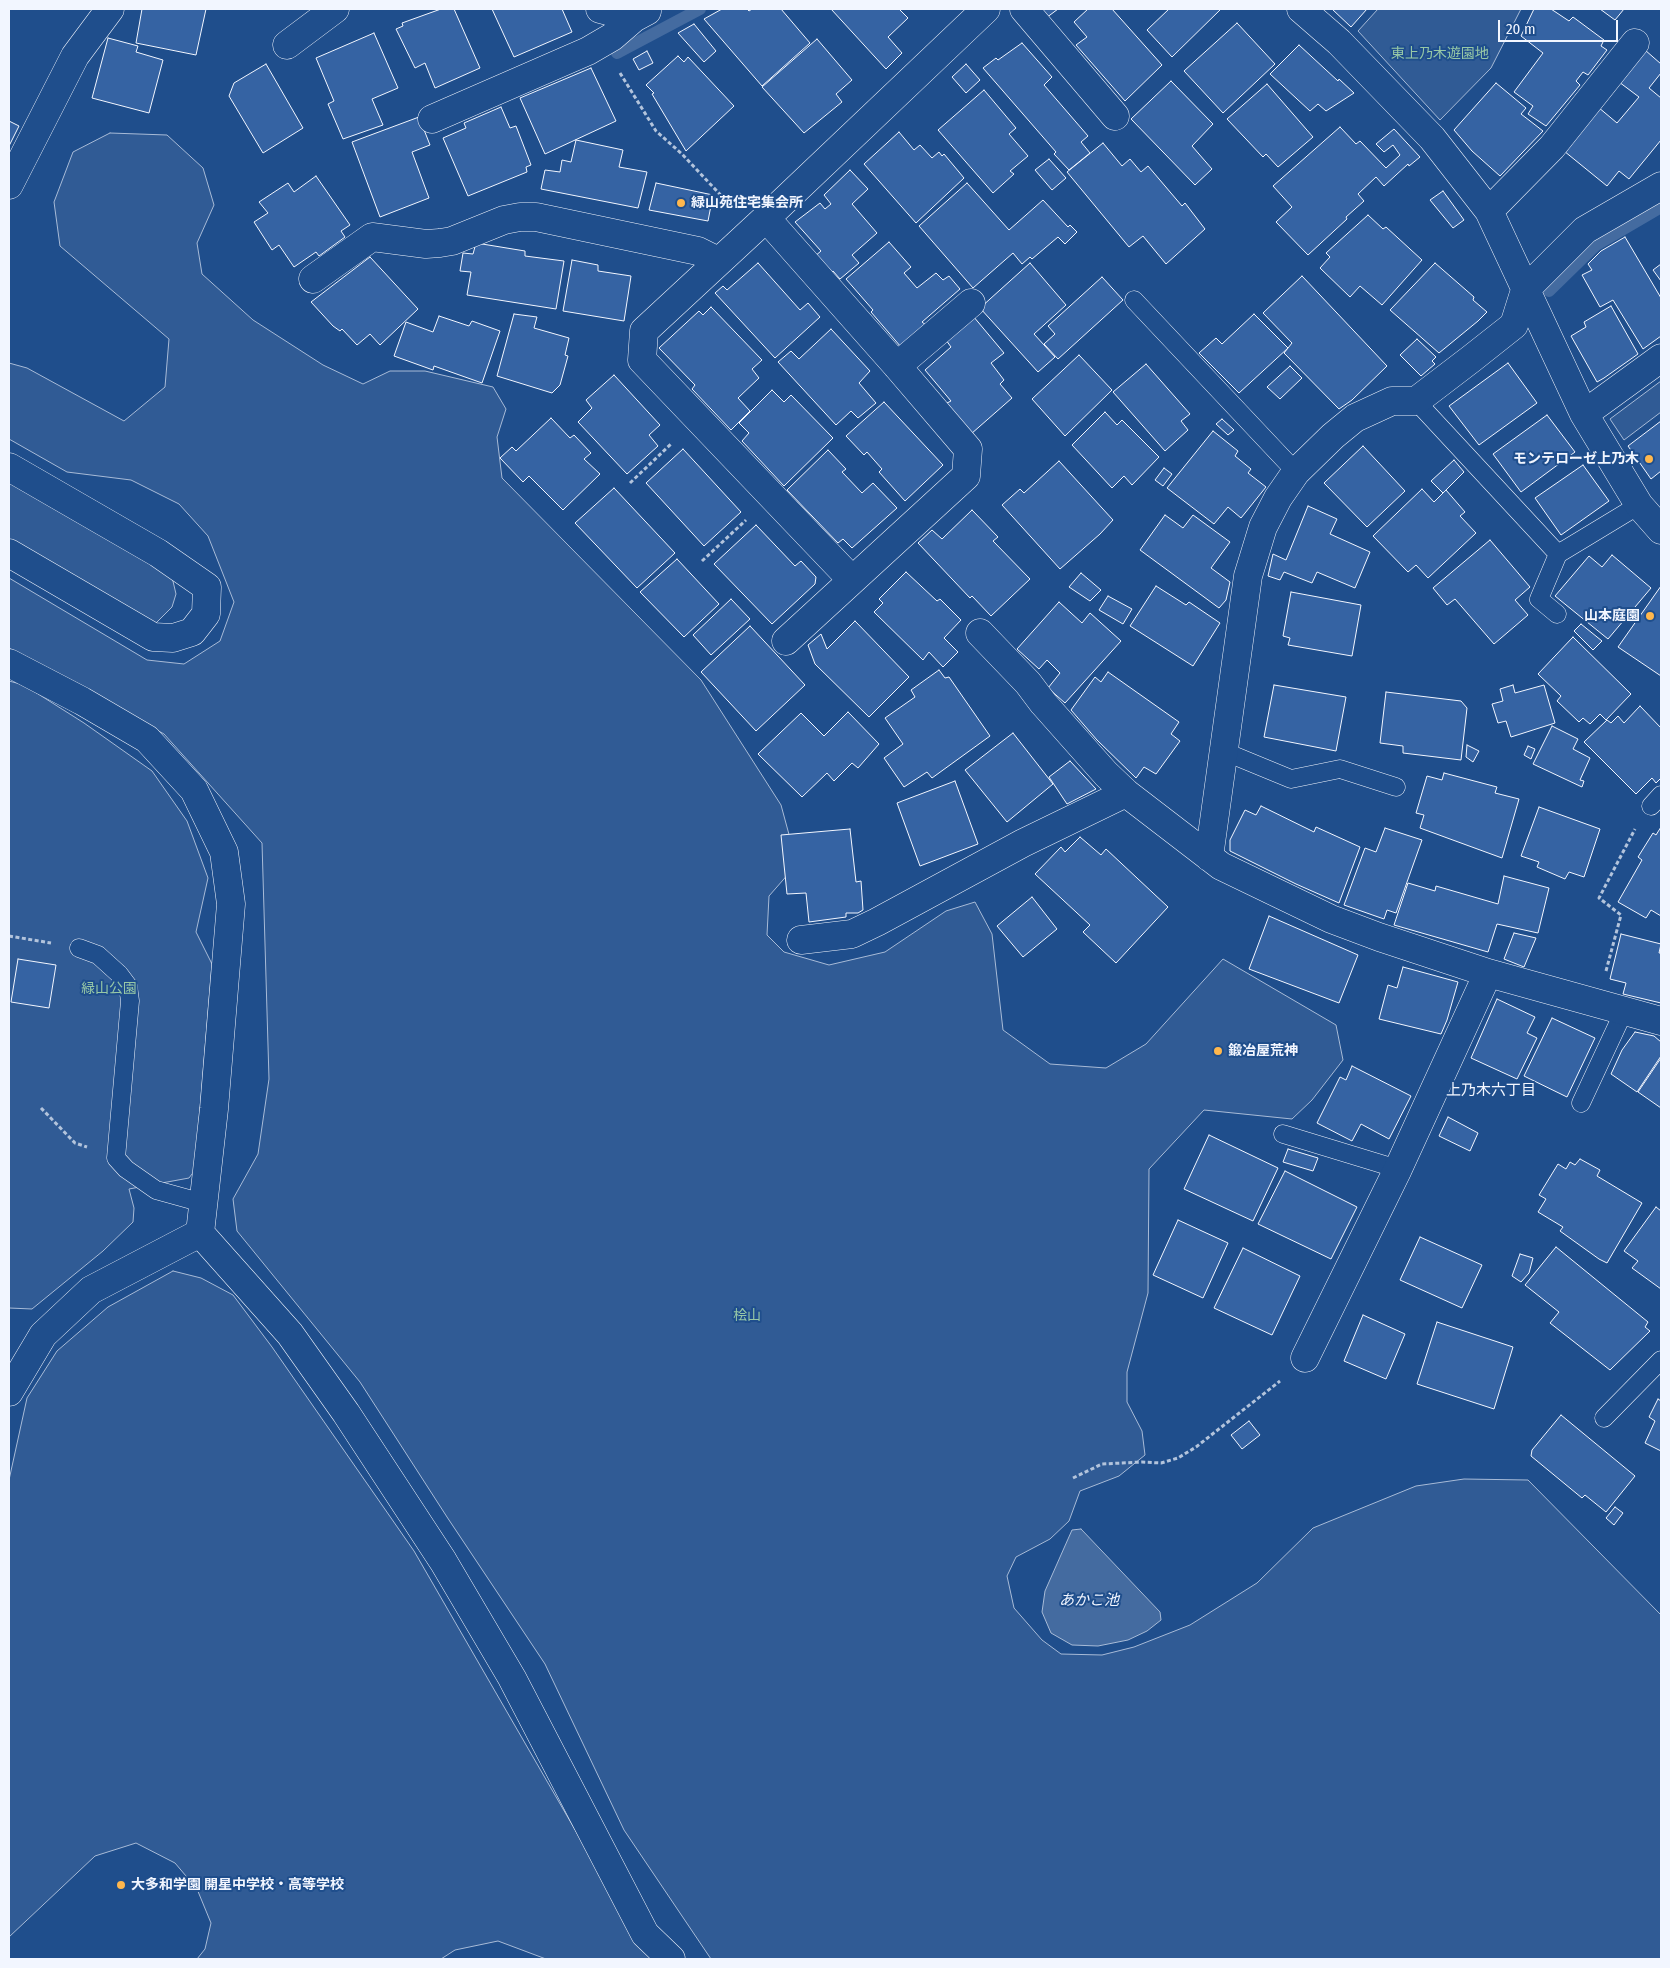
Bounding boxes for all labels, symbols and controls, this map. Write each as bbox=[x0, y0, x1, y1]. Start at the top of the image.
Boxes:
scale bar bbox=[1500, 10, 1620, 42]
text: 20 m bbox=[1506, 20, 1536, 38]
park label: 東上乃木遊園地 bbox=[1391, 46, 1489, 62]
place label: 緑山苑住宅集会所 bbox=[691, 195, 803, 211]
marker: 緑山苑住宅集会所 bbox=[675, 197, 687, 209]
place label: モンテローゼ上乃木 bbox=[1513, 451, 1639, 467]
marker: モンテローゼ上乃木 bbox=[1643, 453, 1655, 465]
place label: 山本庭園 bbox=[1584, 608, 1640, 624]
marker: 山本庭園 bbox=[1644, 610, 1656, 622]
park label: 緑山公園 bbox=[81, 981, 137, 997]
place label: 鍛冶屋荒神 bbox=[1228, 1043, 1298, 1059]
marker: 鍛冶屋荒神 bbox=[1212, 1045, 1224, 1057]
district label: 上乃木六丁目 bbox=[1446, 1082, 1536, 1100]
park label: 桧山 bbox=[733, 1308, 761, 1324]
water label: あかこ池 bbox=[1059, 1592, 1119, 1610]
place label: 大多和学園 開星中学校・高等学校 bbox=[131, 1877, 344, 1893]
marker: 大多和学園 開星中学校・高等学校 bbox=[115, 1879, 127, 1891]

